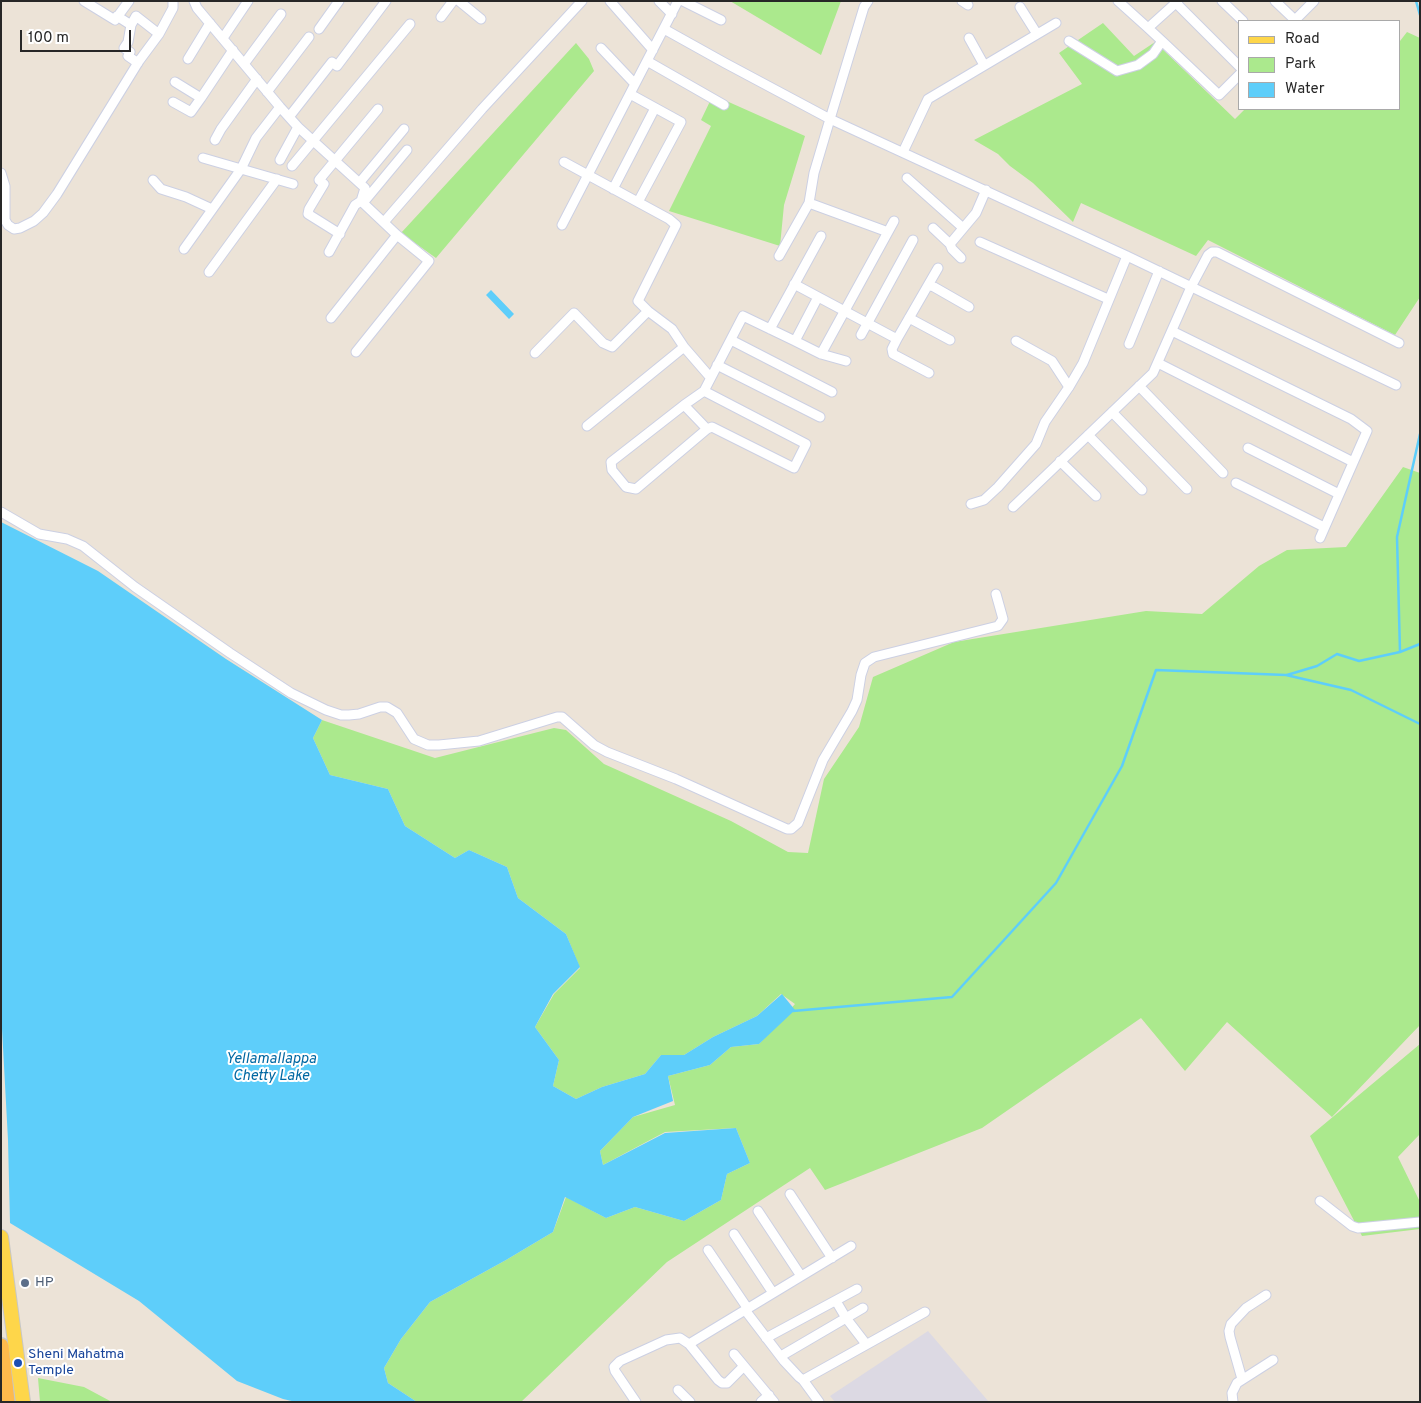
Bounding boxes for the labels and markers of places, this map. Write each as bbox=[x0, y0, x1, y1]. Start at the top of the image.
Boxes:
place label: HP bbox=[35, 1275, 54, 1291]
marker: HP bbox=[19, 1277, 31, 1289]
place label: Sheni Mahatma Temple bbox=[28, 1347, 124, 1380]
marker: Sheni Mahatma Temple bbox=[12, 1357, 24, 1369]

